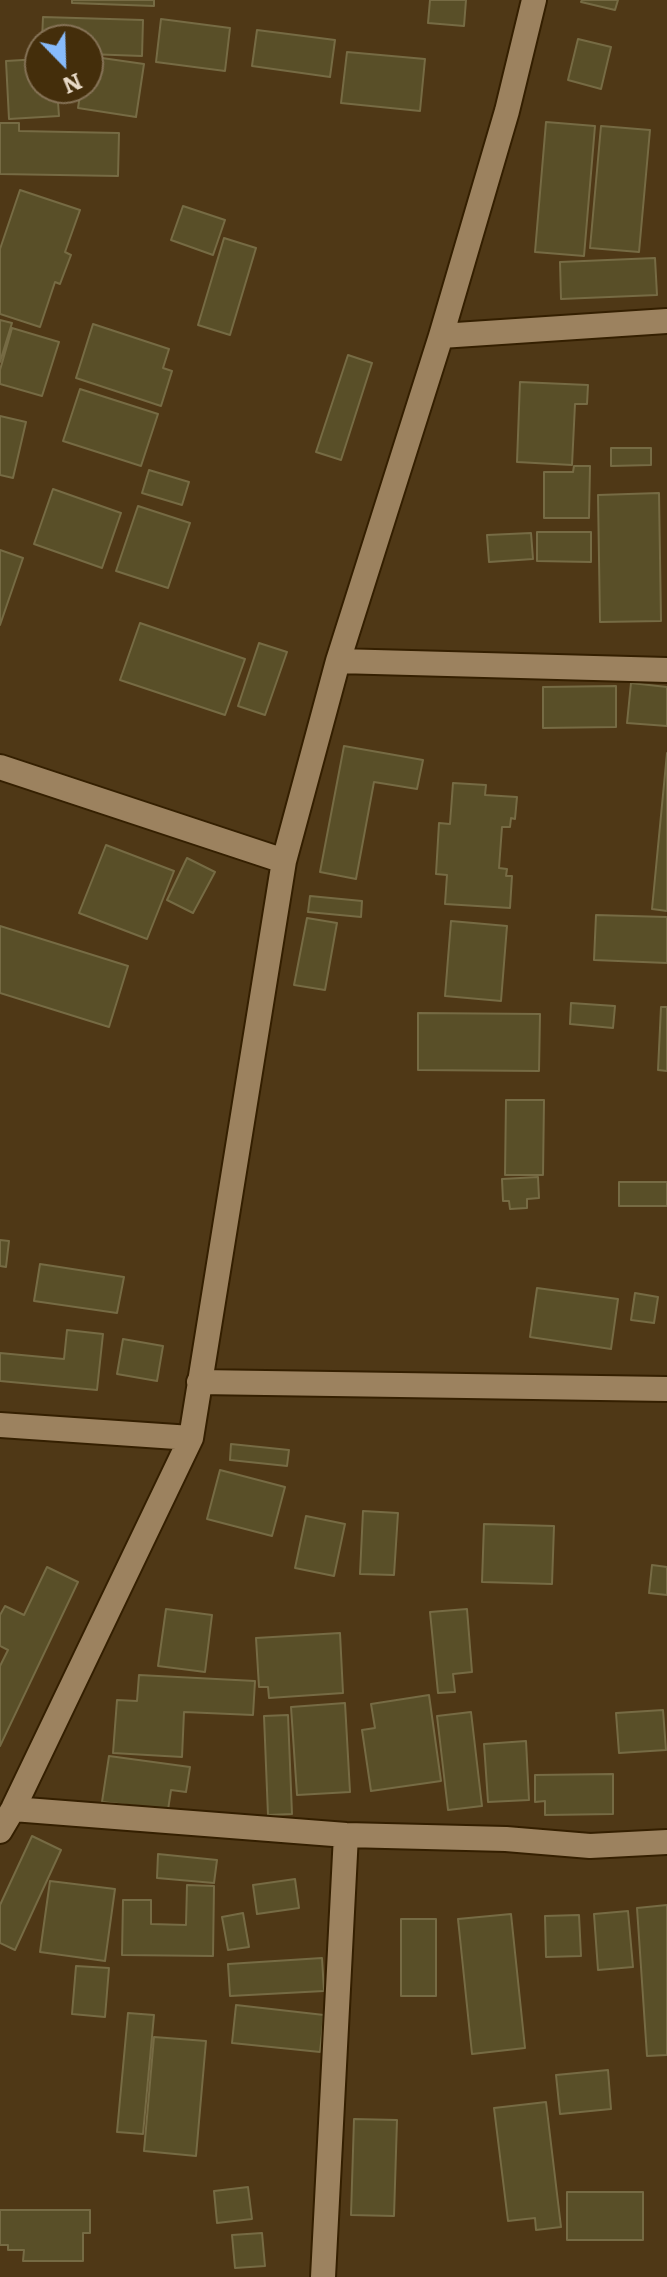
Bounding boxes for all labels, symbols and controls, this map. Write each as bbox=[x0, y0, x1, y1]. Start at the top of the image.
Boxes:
north arrow bbox=[24, 24, 104, 104]
text: N bbox=[58, 66, 88, 104]

